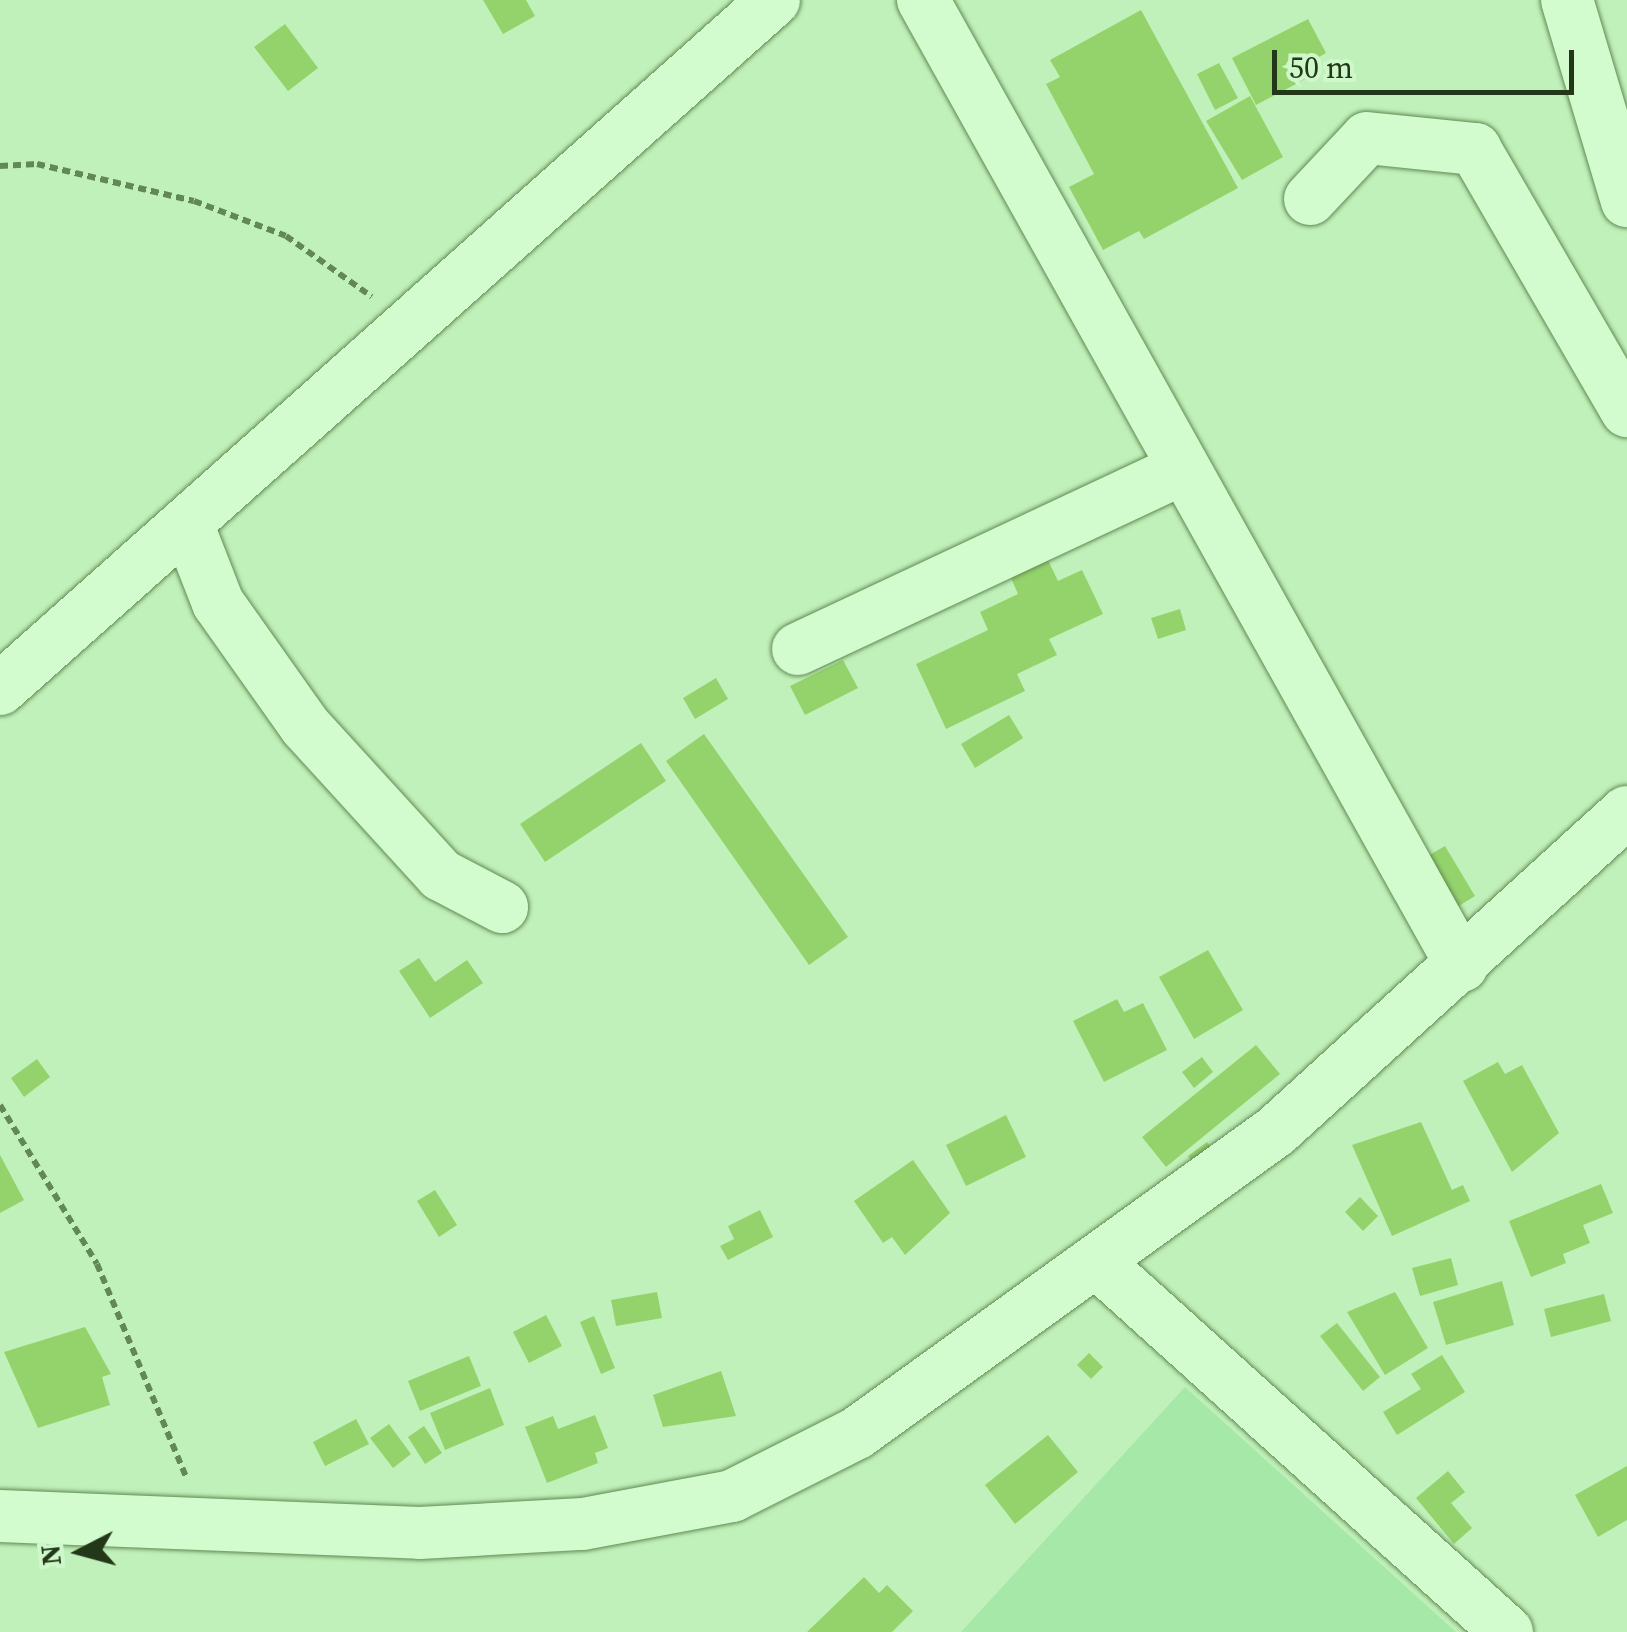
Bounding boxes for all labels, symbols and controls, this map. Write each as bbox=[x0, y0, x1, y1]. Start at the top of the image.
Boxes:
scale bar bbox=[1277, 30, 1580, 92]
text: 50 m bbox=[1289, 47, 1353, 88]
north arrow bbox=[30, 1502, 130, 1602]
text: N bbox=[30, 1543, 70, 1567]

